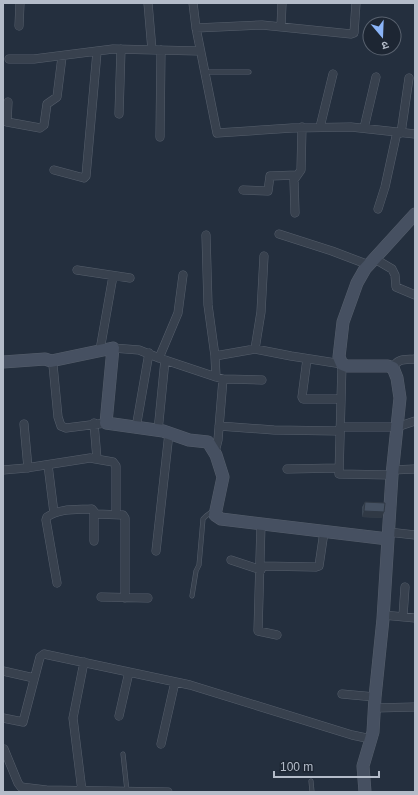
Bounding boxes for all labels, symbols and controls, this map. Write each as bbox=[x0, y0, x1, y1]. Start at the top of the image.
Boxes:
north arrow bbox=[362, 16, 402, 56]
text: उ bbox=[380, 39, 390, 52]
scale bar bbox=[274, 753, 379, 779]
text: 100 m bbox=[280, 760, 313, 774]

